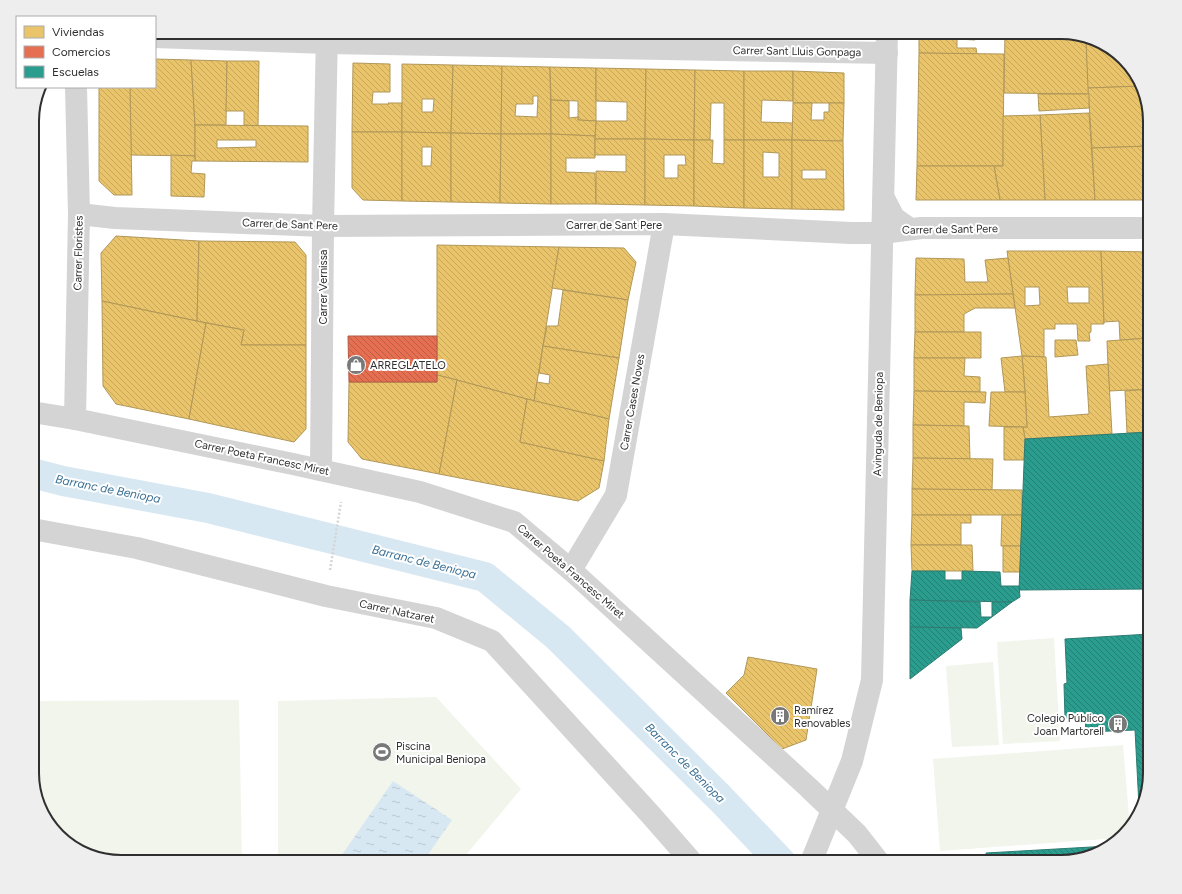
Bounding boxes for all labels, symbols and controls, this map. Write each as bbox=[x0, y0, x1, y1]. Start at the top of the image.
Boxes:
legend bbox=[16, 16, 156, 88]
text: Viviendas bbox=[52, 25, 105, 39]
street label: Carrer Sant Lluis Gonpaga bbox=[733, 44, 861, 59]
text: Comercios bbox=[52, 45, 111, 59]
text: Escuelas bbox=[52, 65, 99, 79]
street label: Carrer Floristes bbox=[71, 215, 86, 291]
street label: Carrer de Sant Pere bbox=[242, 216, 338, 233]
street label: Carrer de Sant Pere bbox=[566, 219, 662, 232]
street label: Carrer de Sant Pere bbox=[902, 222, 998, 237]
street label: Carrer Vernissa bbox=[317, 250, 330, 324]
street label: Carrer Cases Noves bbox=[618, 353, 647, 451]
shop icon: ARREGLATELO bbox=[345, 354, 367, 376]
place label: ARREGLATELO bbox=[370, 359, 446, 372]
street label: Avinguda de Beniopa bbox=[871, 372, 886, 476]
street label: Carrer Poeta Francesc Miret bbox=[193, 437, 330, 478]
water label: Barranc de Beniopa bbox=[54, 472, 162, 506]
street label: Carrer Poeta Francesc Miret bbox=[515, 521, 627, 621]
water label: Barranc de Beniopa bbox=[370, 542, 478, 582]
street label: Carrer Natzaret bbox=[358, 597, 436, 626]
place label: Ramírez Renovables bbox=[794, 704, 850, 730]
building icon: Ramírez Renovables bbox=[769, 705, 791, 727]
place label: Colegio Público Joan Martorell bbox=[1027, 712, 1104, 738]
building icon: Colegio Público Joan Martorell bbox=[1107, 713, 1129, 735]
water label: Barranc de Beniopa bbox=[642, 720, 728, 806]
place label: Piscina Municipal Beniopa bbox=[396, 740, 486, 766]
sports icon: Piscina Municipal Beniopa bbox=[371, 741, 393, 763]

